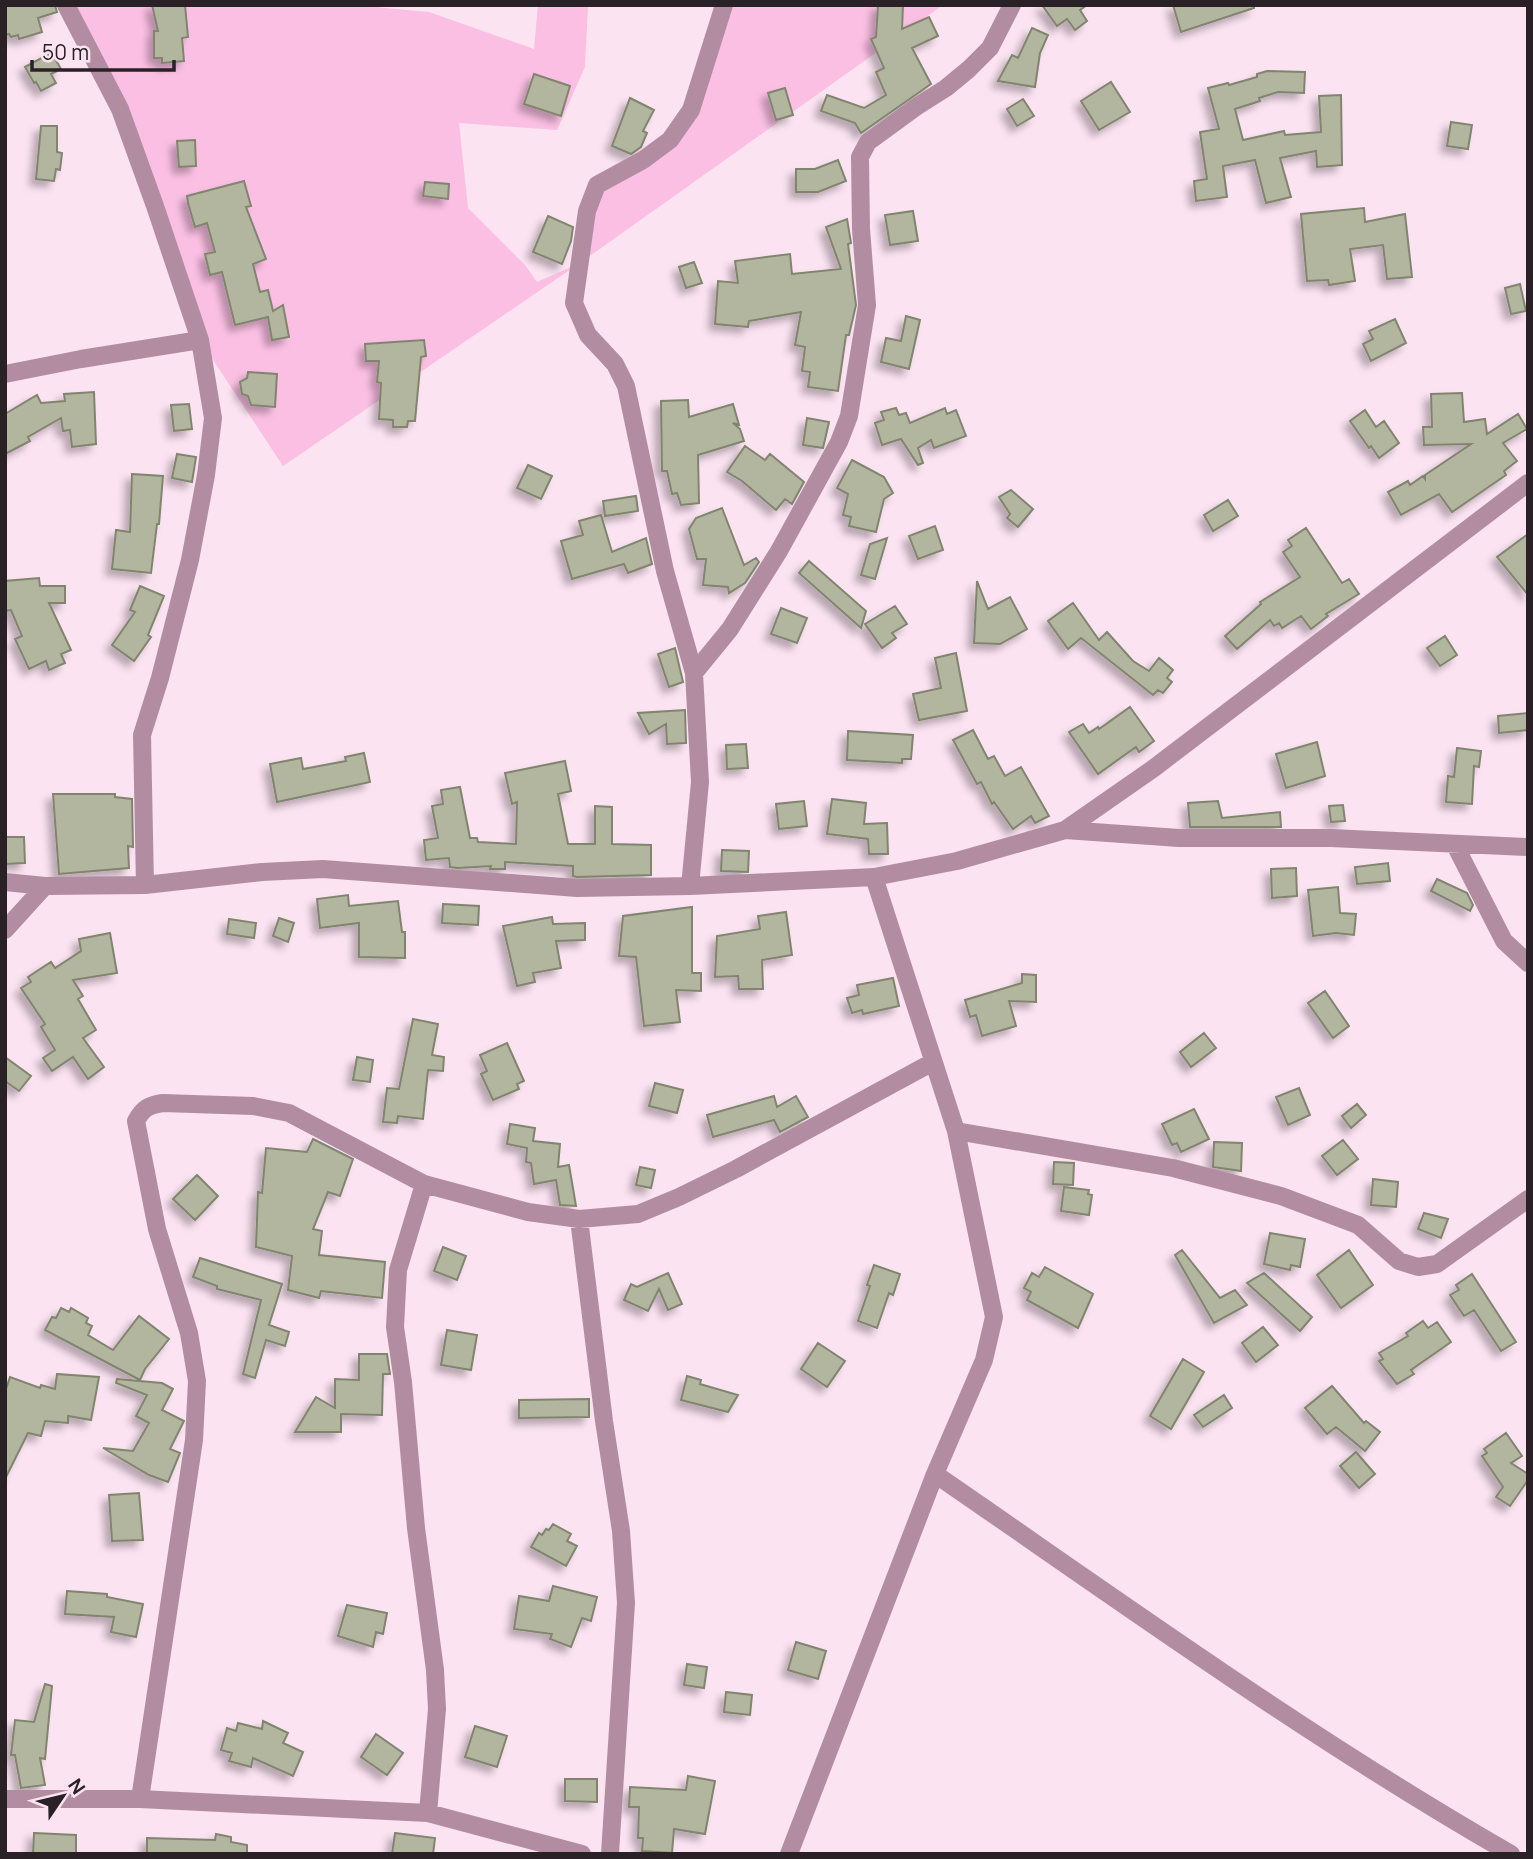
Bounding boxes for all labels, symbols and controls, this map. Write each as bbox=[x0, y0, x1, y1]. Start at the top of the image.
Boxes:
scale bar bbox=[32, 28, 173, 72]
text: 50 m bbox=[42, 38, 89, 66]
north arrow bbox=[28, 1761, 98, 1831]
text: N bbox=[62, 1773, 91, 1799]

